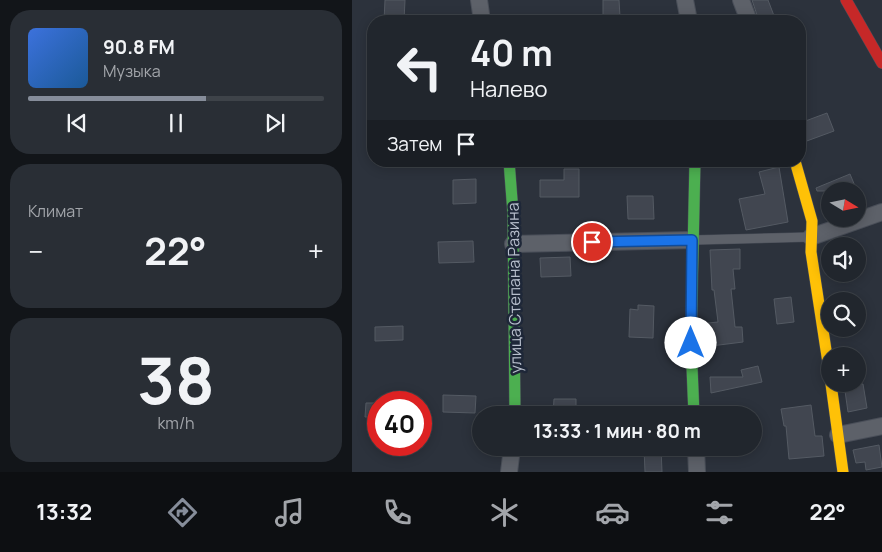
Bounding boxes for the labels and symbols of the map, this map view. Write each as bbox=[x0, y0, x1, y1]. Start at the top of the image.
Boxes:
north arrow bbox=[821, 182, 866, 228]
street label: улица Степана Разина bbox=[502, 202, 526, 374]
pin bbox=[571, 221, 613, 263]
position arrow bbox=[664, 316, 716, 368]
speed limit sign: 40 bbox=[367, 391, 432, 456]

